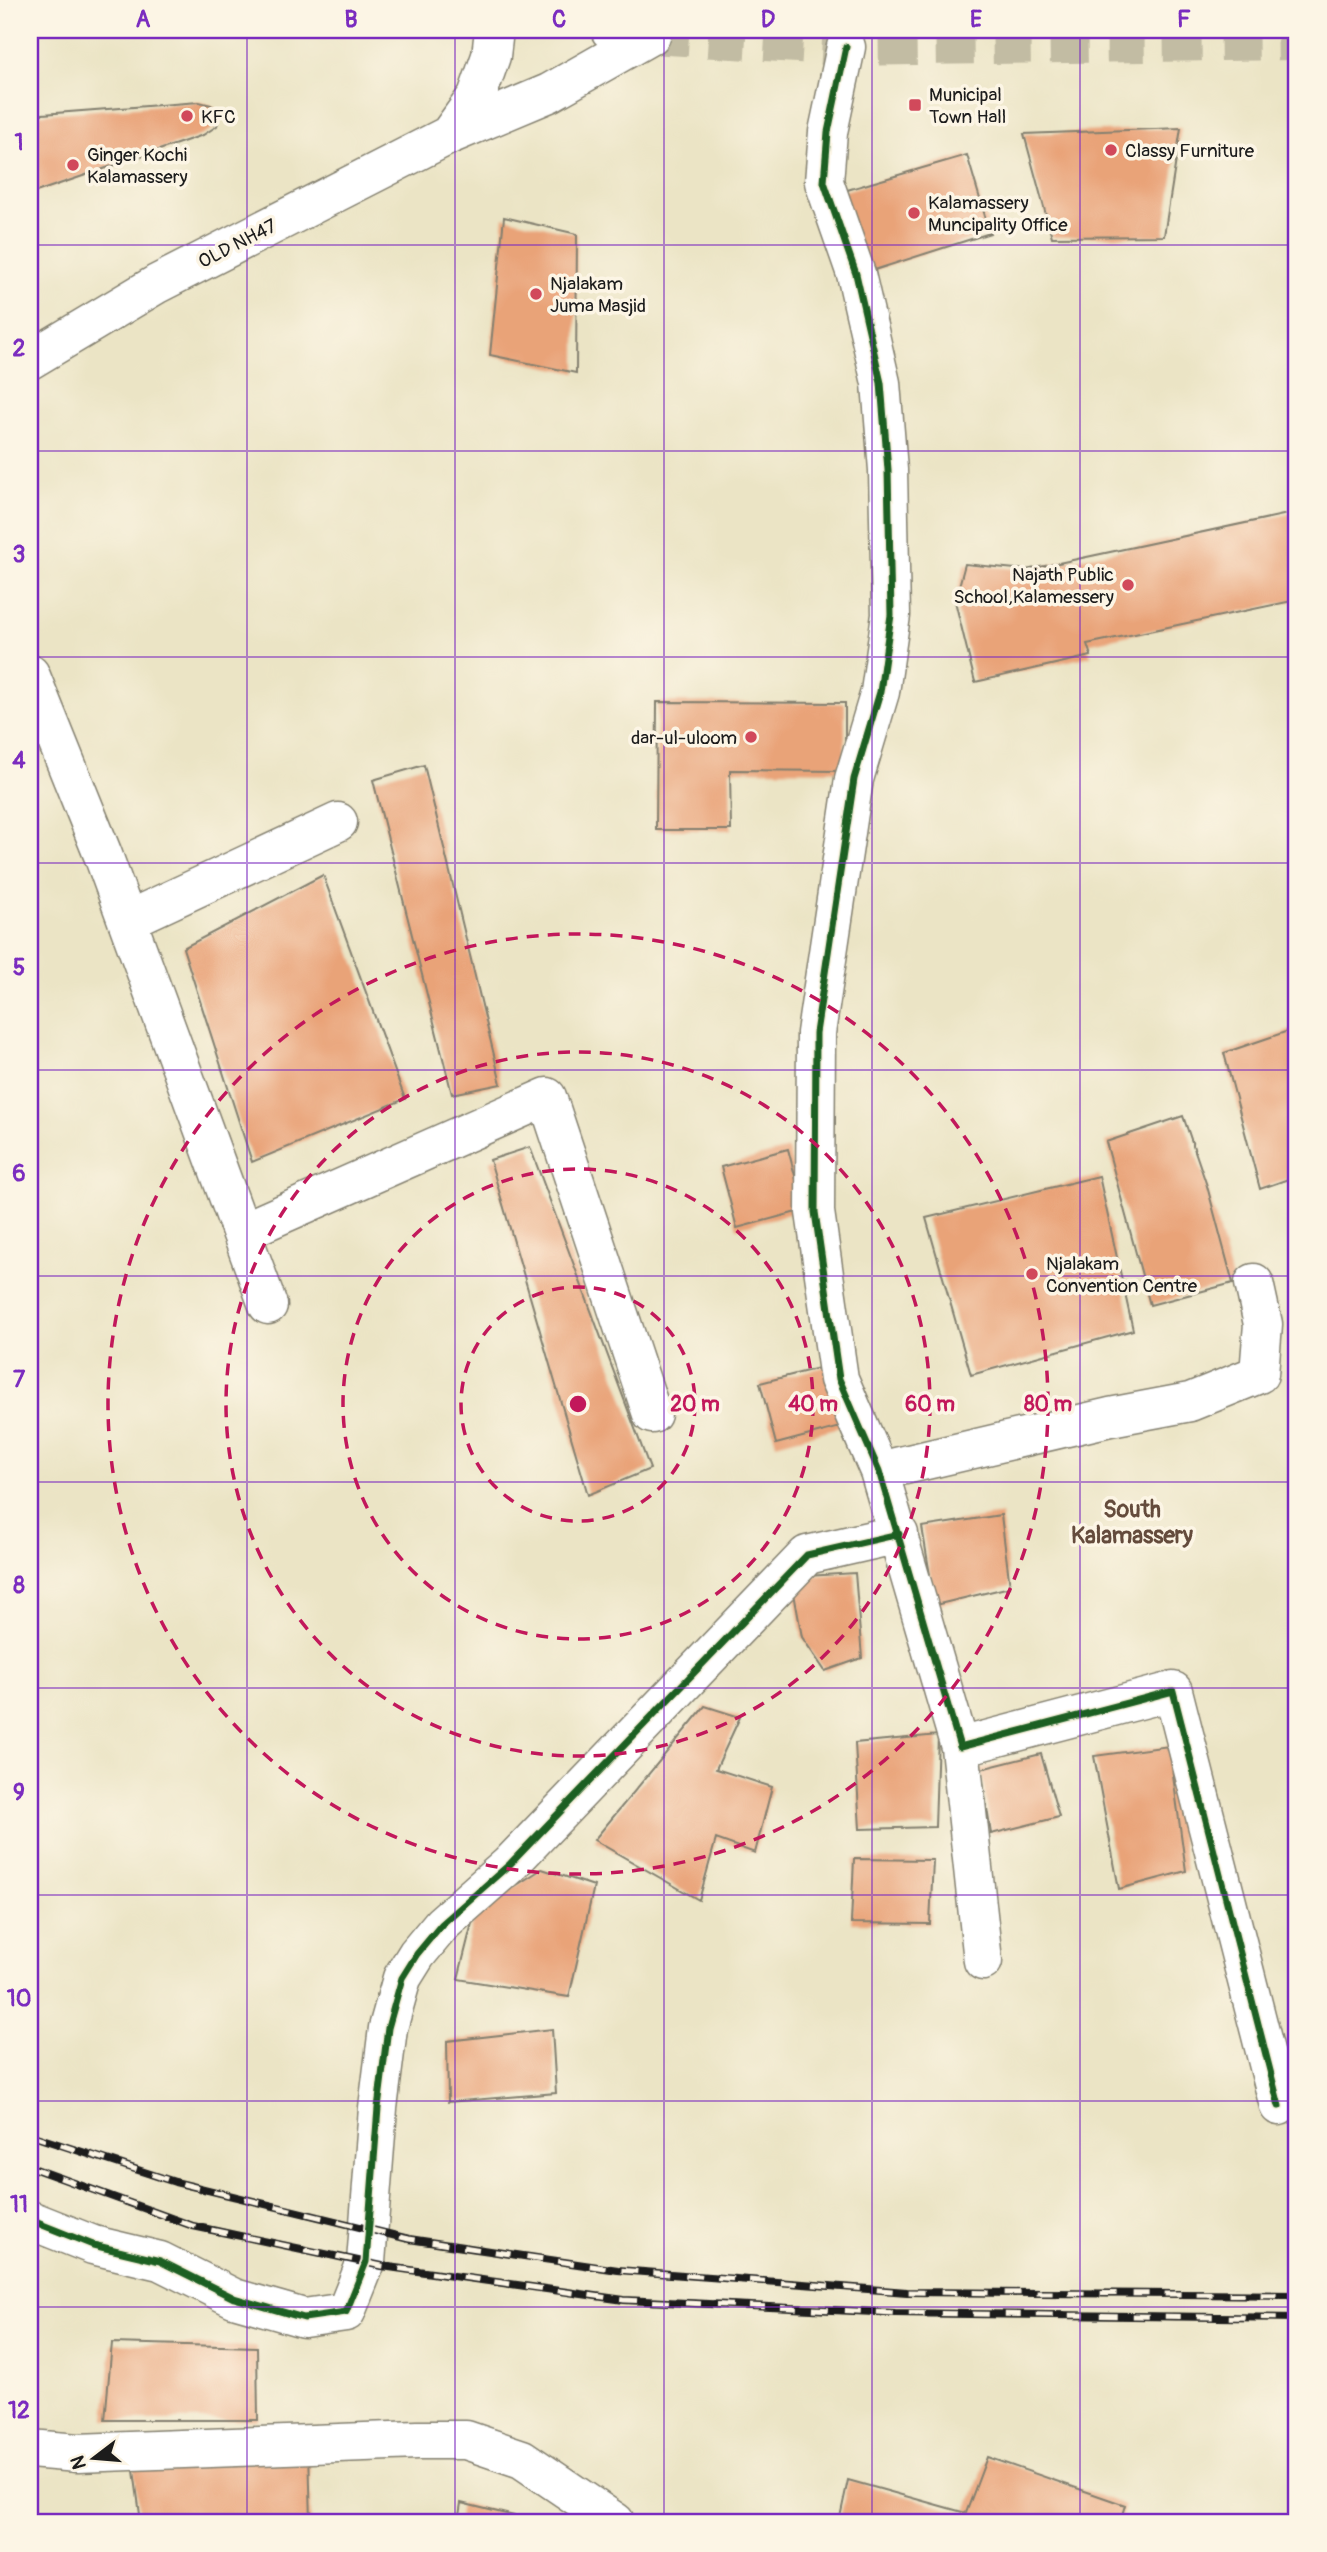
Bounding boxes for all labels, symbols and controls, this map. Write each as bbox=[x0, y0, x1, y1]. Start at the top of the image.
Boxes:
text: A bbox=[136, 5, 151, 34]
text: B bbox=[344, 5, 358, 34]
text: C bbox=[552, 5, 566, 34]
text: D bbox=[761, 5, 775, 34]
text: E bbox=[970, 5, 982, 34]
text: F bbox=[1177, 5, 1191, 34]
place label: Municipal Town Hall bbox=[929, 83, 1006, 129]
marker: Municipal Town Hall bbox=[907, 97, 923, 113]
place label: KFC bbox=[201, 105, 236, 129]
marker: KFC bbox=[179, 108, 195, 124]
text: 1 bbox=[15, 128, 24, 157]
place label: Classy Furniture bbox=[1125, 139, 1255, 163]
marker: Classy Furniture bbox=[1103, 142, 1119, 158]
place label: Ginger Kochi Kalamassery bbox=[87, 143, 188, 189]
marker: Ginger Kochi Kalamassery bbox=[65, 157, 81, 173]
place label: Kalamassery Muncipality Office bbox=[928, 191, 1068, 237]
marker: Kalamassery Muncipality Office bbox=[906, 205, 922, 221]
street label: OLD NH47 bbox=[194, 214, 281, 274]
place label: Njalakam Juma Masjid bbox=[550, 272, 646, 318]
marker: Njalakam Juma Masjid bbox=[528, 286, 544, 302]
text: 2 bbox=[13, 334, 26, 363]
text: 3 bbox=[13, 540, 25, 569]
place label: Najath Public School,Kalamessery bbox=[953, 563, 1114, 609]
marker: Najath Public School,Kalamessery bbox=[1120, 577, 1136, 593]
place label: dar-ul-uloom bbox=[631, 726, 737, 750]
marker: dar-ul-uloom bbox=[743, 729, 759, 745]
text: 4 bbox=[12, 746, 26, 775]
text: 5 bbox=[13, 953, 25, 982]
text: 6 bbox=[12, 1159, 26, 1188]
place label: Njalakam Convention Centre bbox=[1046, 1252, 1198, 1298]
marker: Njalakam Convention Centre bbox=[1024, 1266, 1040, 1282]
text: 7 bbox=[13, 1365, 26, 1394]
text: 20 m bbox=[670, 1391, 720, 1418]
text: 40 m bbox=[788, 1391, 838, 1418]
text: 60 m bbox=[905, 1391, 955, 1418]
text: 80 m bbox=[1024, 1391, 1072, 1418]
centre of rings bbox=[566, 1392, 590, 1416]
district label: South Kalamassery bbox=[1071, 1495, 1193, 1550]
text: 8 bbox=[13, 1571, 25, 1600]
text: 9 bbox=[13, 1778, 25, 1807]
text: 10 bbox=[7, 1984, 31, 2013]
text: 11 bbox=[10, 2190, 28, 2219]
text: 12 bbox=[8, 2396, 30, 2425]
north arrow bbox=[60, 2422, 130, 2492]
text: N bbox=[65, 2453, 92, 2472]

